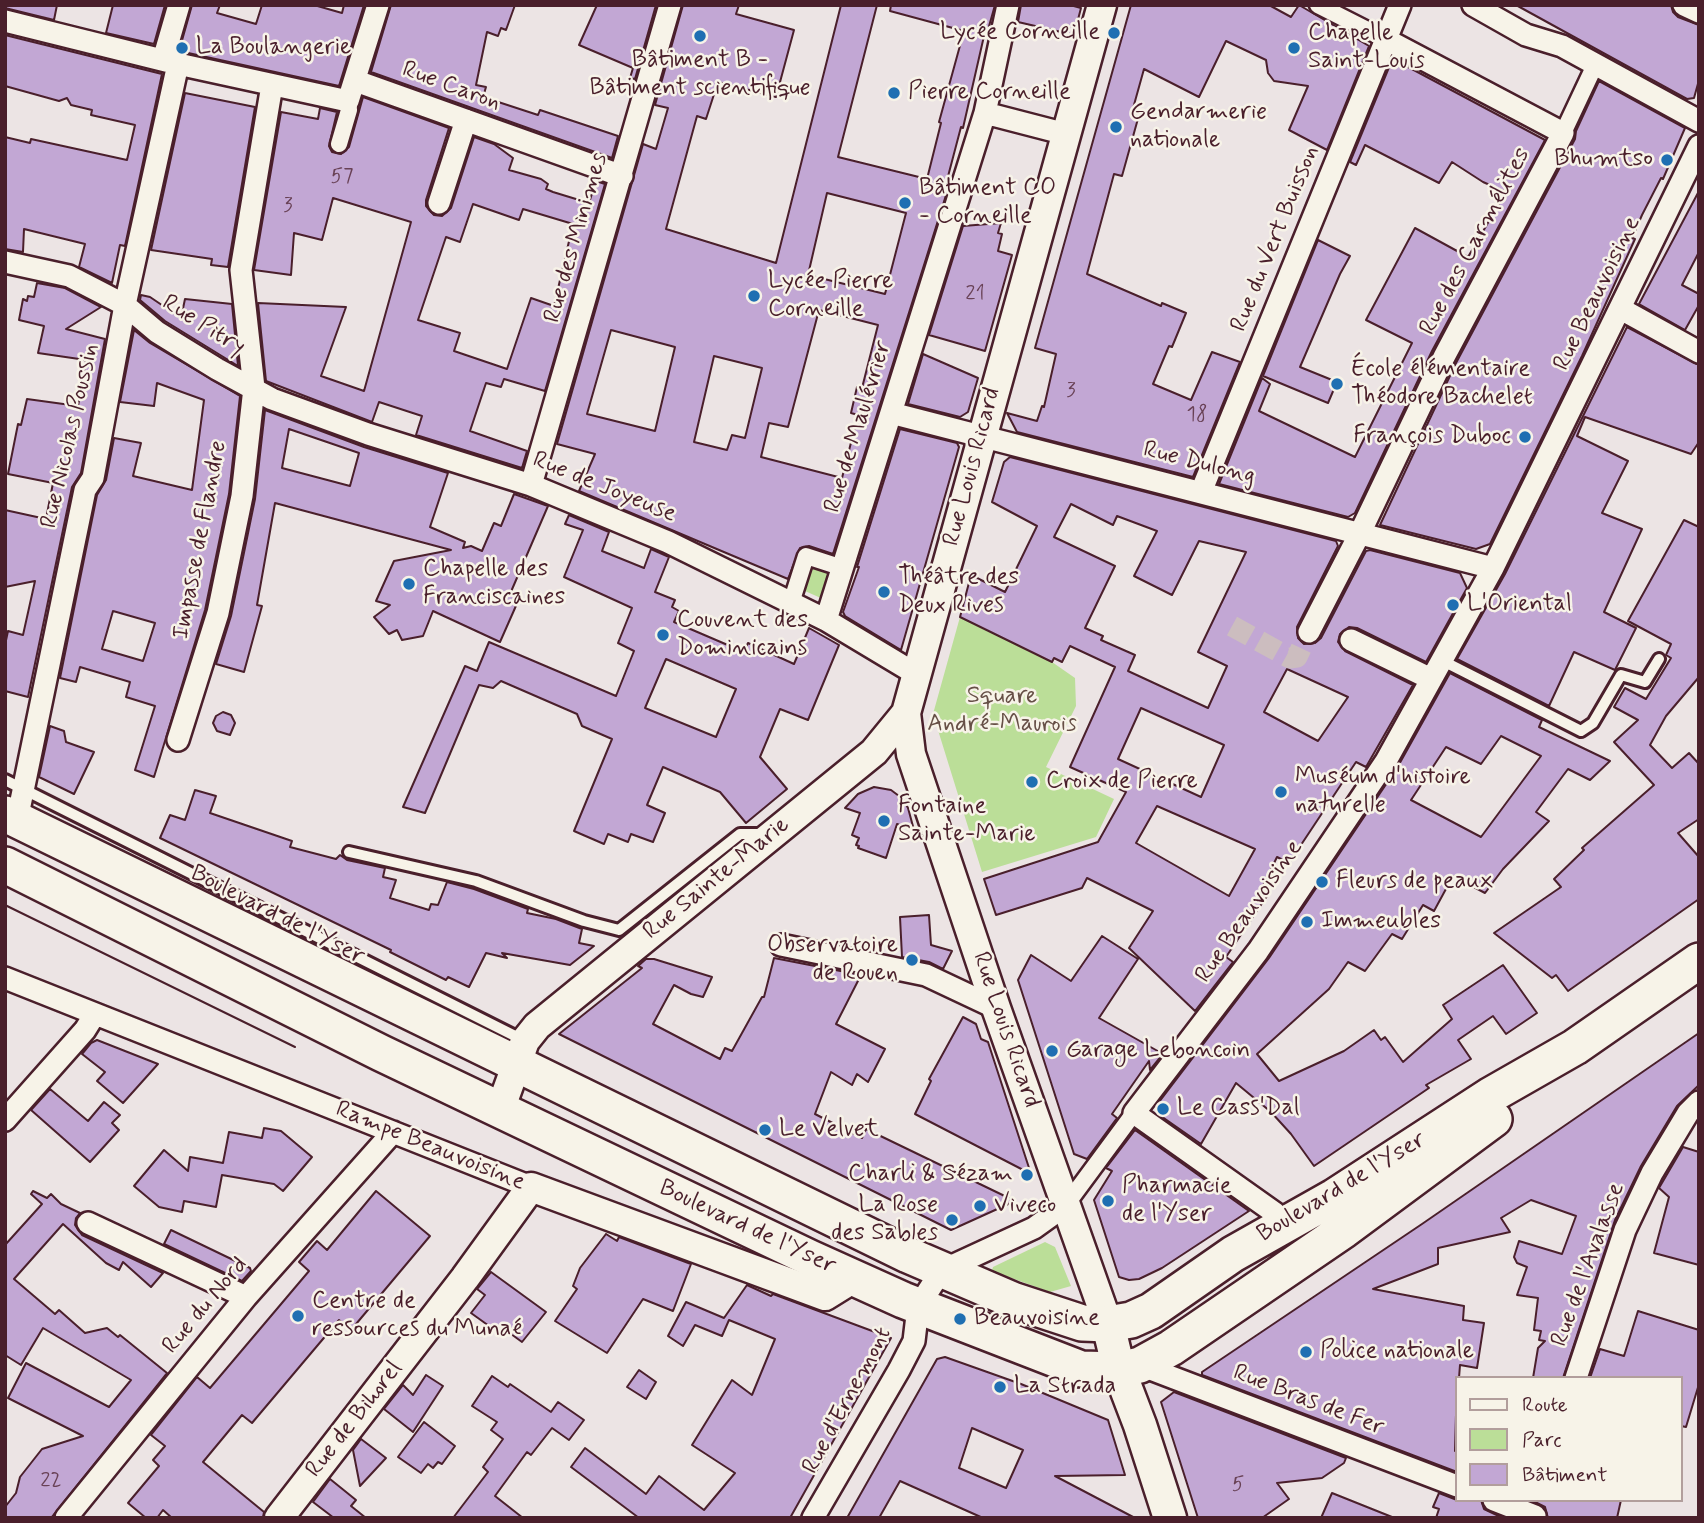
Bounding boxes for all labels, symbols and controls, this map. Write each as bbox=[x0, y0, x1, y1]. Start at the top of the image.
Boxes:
place label: Lycée Corneille bbox=[940, 19, 1100, 47]
place label: Chapelle Saint-Louis bbox=[1308, 20, 1425, 76]
marker: Lycée Corneille bbox=[1106, 25, 1122, 41]
marker: Bâtiment B - Bâtiment scientifique bbox=[692, 28, 708, 44]
place label: La Boulangerie bbox=[196, 34, 351, 62]
marker: La Boulangerie bbox=[174, 40, 190, 56]
marker: Chapelle Saint-Louis bbox=[1286, 40, 1302, 56]
place label: Bâtiment B - Bâtiment scientifique bbox=[589, 47, 811, 103]
street label: Rue Caron bbox=[398, 56, 504, 118]
place label: Pierre Corneille bbox=[908, 79, 1071, 107]
marker: Pierre Corneille bbox=[886, 85, 902, 101]
place label: Gendarmerie nationale bbox=[1130, 99, 1267, 155]
marker: Gendarmerie nationale bbox=[1108, 119, 1124, 135]
street label: Rue du Vert Buisson bbox=[1226, 142, 1326, 336]
street label: Rue des Carmélites bbox=[1414, 143, 1538, 341]
place label: Bhumtso bbox=[1554, 146, 1653, 174]
street label: Rue des Minimes bbox=[539, 150, 615, 326]
marker: Bhumtso bbox=[1659, 152, 1675, 168]
house number: 57 bbox=[330, 165, 354, 191]
place label: Bâtiment CO - Corneille bbox=[919, 175, 1056, 231]
house number: 3 bbox=[283, 194, 293, 220]
marker: Bâtiment CO - Corneille bbox=[897, 195, 913, 211]
street label: Rue Beauvoisine bbox=[1548, 212, 1648, 376]
place label: Lycée Pierre Corneille bbox=[768, 268, 893, 324]
house number: 21 bbox=[965, 282, 985, 308]
marker: Lycée Pierre Corneille bbox=[746, 288, 762, 304]
street label: Rue Pitry bbox=[156, 289, 250, 363]
street label: Rue de Maulévrier bbox=[819, 338, 899, 516]
street label: Rue Nicolas Poussin bbox=[36, 341, 106, 531]
place label: École élémentaire Théodore Bachelet bbox=[1351, 356, 1533, 412]
marker: École élémentaire Théodore Bachelet bbox=[1329, 376, 1345, 392]
house number: 3 bbox=[1066, 379, 1076, 405]
street label: Rue Louis Ricard bbox=[938, 385, 1008, 549]
house number: 18 bbox=[1187, 403, 1207, 429]
place label: François Duboc bbox=[1353, 423, 1511, 451]
marker: François Duboc bbox=[1517, 429, 1533, 445]
street label: Rue Dulong bbox=[1140, 436, 1258, 492]
street label: Impasse de Flandre bbox=[168, 438, 234, 642]
street label: Rue de Joyeuse bbox=[528, 446, 680, 530]
place label: Chapelle des Franciscaines bbox=[423, 556, 565, 612]
place label: Théâtre des Deux Rives bbox=[898, 564, 1019, 620]
marker: Chapelle des Franciscaines bbox=[401, 576, 417, 592]
marker: Théâtre des Deux Rives bbox=[876, 584, 892, 600]
place label: L'Oriental bbox=[1467, 591, 1572, 619]
marker: L'Oriental bbox=[1445, 597, 1461, 613]
place label: Couvent des Dominicains bbox=[677, 607, 808, 663]
marker: Couvent des Dominicains bbox=[655, 627, 671, 643]
park label: Square André-Maurois bbox=[927, 683, 1077, 739]
place label: Muséum d'histoire naturelle bbox=[1295, 764, 1471, 820]
place label: Croix de Pierre bbox=[1046, 768, 1198, 796]
marker: Croix de Pierre bbox=[1024, 774, 1040, 790]
marker: Muséum d'histoire naturelle bbox=[1273, 784, 1289, 800]
place label: Fontaine Sainte-Marie bbox=[898, 793, 1036, 849]
street label: Rue Sainte-Marie bbox=[638, 811, 796, 947]
marker: Fontaine Sainte-Marie bbox=[876, 813, 892, 829]
street label: Rue Beauvoisine bbox=[1190, 835, 1310, 989]
street label: Boulevard de l'Yser bbox=[185, 860, 369, 972]
place label: Fleurs de peaux bbox=[1336, 868, 1493, 896]
marker: Fleurs de peaux bbox=[1314, 874, 1330, 890]
place label: Immeubles bbox=[1321, 908, 1441, 936]
marker: Immeubles bbox=[1299, 914, 1315, 930]
place label: Observatoire de Rouen bbox=[767, 932, 898, 988]
street label: Rue Louis Ricard bbox=[965, 948, 1045, 1112]
marker: Observatoire de Rouen bbox=[904, 952, 920, 968]
place label: Garage Leboncoin bbox=[1066, 1037, 1250, 1065]
marker: Garage Leboncoin bbox=[1044, 1043, 1060, 1059]
place label: Le Cass'Dal bbox=[1177, 1095, 1300, 1123]
street label: Rampe Beauvoisine bbox=[331, 1096, 529, 1198]
marker: Le Cass'Dal bbox=[1155, 1101, 1171, 1117]
place label: Le Velvet bbox=[779, 1116, 879, 1144]
marker: Le Velvet bbox=[757, 1122, 773, 1138]
street label: Boulevard de l'Yser bbox=[1253, 1126, 1431, 1250]
place label: Charli & Sézam bbox=[848, 1161, 1013, 1189]
marker: Charli & Sézam bbox=[1019, 1167, 1035, 1183]
place label: Pharmacie de l'Yser bbox=[1122, 1173, 1232, 1229]
street label: Boulevard de l'Yser bbox=[654, 1174, 840, 1282]
street label: Rue de l'Avalasse bbox=[1546, 1179, 1632, 1351]
place label: La Rose des Sables bbox=[831, 1192, 938, 1248]
place label: Viveco bbox=[994, 1192, 1056, 1220]
marker: Pharmacie de l'Yser bbox=[1100, 1193, 1116, 1209]
marker: Viveco bbox=[972, 1198, 988, 1214]
marker: La Rose des Sables bbox=[944, 1212, 960, 1228]
street label: Rue du Nord bbox=[157, 1252, 255, 1360]
place label: Centre de ressources du Munaé bbox=[312, 1288, 522, 1344]
place label: Beauvoisine bbox=[974, 1305, 1100, 1333]
marker: Centre de ressources du Munaé bbox=[290, 1308, 306, 1324]
marker: Beauvoisine bbox=[952, 1311, 968, 1327]
street label: Rue d'Ernemont bbox=[797, 1322, 899, 1480]
place label: Police nationale bbox=[1320, 1338, 1474, 1366]
marker: Police nationale bbox=[1298, 1344, 1314, 1360]
street label: Rue de Bihorel bbox=[301, 1356, 409, 1484]
street label: Rue Bras de Fer bbox=[1229, 1359, 1387, 1443]
place label: La Strada bbox=[1014, 1373, 1116, 1401]
legend bbox=[1456, 1376, 1683, 1502]
marker: La Strada bbox=[992, 1379, 1008, 1395]
text: Route bbox=[1522, 1391, 1568, 1419]
text: Parc bbox=[1522, 1426, 1562, 1454]
text: Bâtiment bbox=[1522, 1461, 1607, 1489]
house number: 22 bbox=[40, 1469, 62, 1495]
house number: 5 bbox=[1232, 1473, 1244, 1499]

